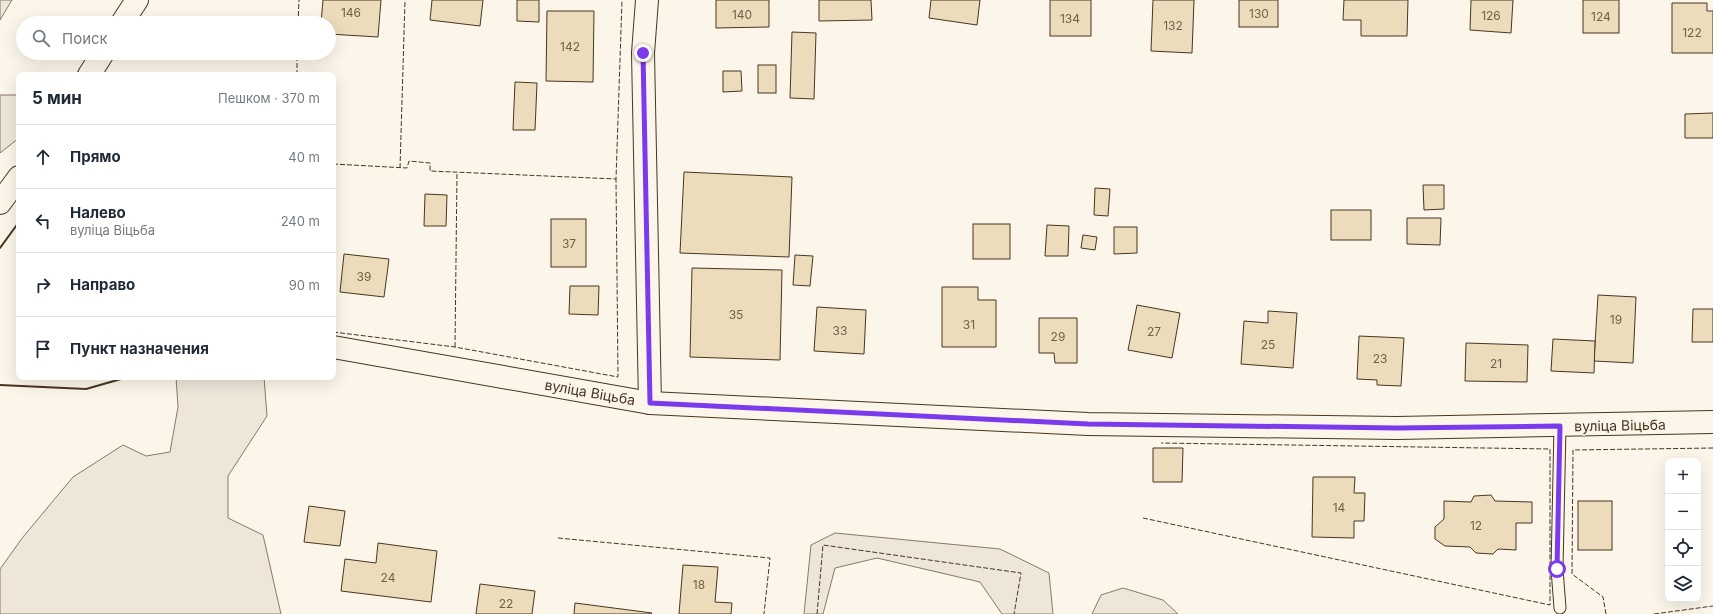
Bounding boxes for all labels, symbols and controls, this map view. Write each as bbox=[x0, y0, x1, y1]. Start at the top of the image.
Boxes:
house number: 146 bbox=[341, 5, 361, 20]
house number: 130 bbox=[1249, 6, 1269, 21]
house number: 140 bbox=[732, 7, 752, 22]
house number: 126 bbox=[1481, 8, 1501, 23]
house number: 124 bbox=[1591, 9, 1611, 24]
house number: 134 bbox=[1060, 11, 1080, 26]
search box bbox=[16, 16, 336, 60]
house number: 132 bbox=[1163, 18, 1183, 33]
house number: 122 bbox=[1682, 25, 1702, 40]
icon: search bbox=[30, 27, 52, 49]
text: Поиск bbox=[62, 29, 108, 48]
house number: 142 bbox=[560, 39, 580, 54]
route end bbox=[634, 44, 652, 62]
text: 5 мин bbox=[32, 88, 82, 108]
text: Пешком · 370 m bbox=[218, 90, 320, 106]
icon: ahead bbox=[32, 146, 54, 168]
text: Прямо bbox=[70, 147, 121, 166]
text: 40 m bbox=[288, 149, 320, 165]
text: Налево bbox=[70, 203, 126, 222]
icon: left bbox=[32, 210, 54, 232]
text: 240 m bbox=[281, 213, 320, 229]
text: вуліца Віцьба bbox=[70, 222, 155, 238]
house number: 37 bbox=[562, 236, 576, 251]
house number: 39 bbox=[357, 269, 371, 284]
icon: right bbox=[32, 274, 54, 296]
text: Направо bbox=[70, 275, 135, 294]
text: 90 m bbox=[289, 277, 320, 293]
house number: 35 bbox=[729, 307, 743, 322]
house number: 19 bbox=[1610, 312, 1622, 327]
house number: 31 bbox=[963, 317, 975, 332]
house number: 33 bbox=[833, 323, 847, 338]
house number: 27 bbox=[1147, 324, 1161, 339]
house number: 29 bbox=[1051, 329, 1065, 344]
house number: 25 bbox=[1261, 337, 1275, 352]
icon: arrive bbox=[32, 338, 54, 360]
text: Пункт назначения bbox=[70, 339, 209, 358]
house number: 23 bbox=[1373, 351, 1387, 366]
house number: 21 bbox=[1490, 356, 1502, 371]
street label: вуліца Віцьба bbox=[543, 376, 637, 408]
street label: вуліца Віцьба bbox=[1574, 416, 1666, 434]
map controls bbox=[1665, 458, 1701, 602]
button: + bbox=[1665, 458, 1701, 494]
button: − bbox=[1665, 494, 1701, 530]
house number: 14 bbox=[1333, 500, 1346, 515]
house number: 12 bbox=[1470, 518, 1482, 533]
button: locate bbox=[1665, 530, 1701, 566]
route start bbox=[1548, 560, 1566, 578]
button: layers bbox=[1665, 566, 1701, 602]
house number: 24 bbox=[381, 570, 396, 585]
house number: 18 bbox=[693, 577, 705, 592]
house number: 22 bbox=[499, 596, 513, 611]

